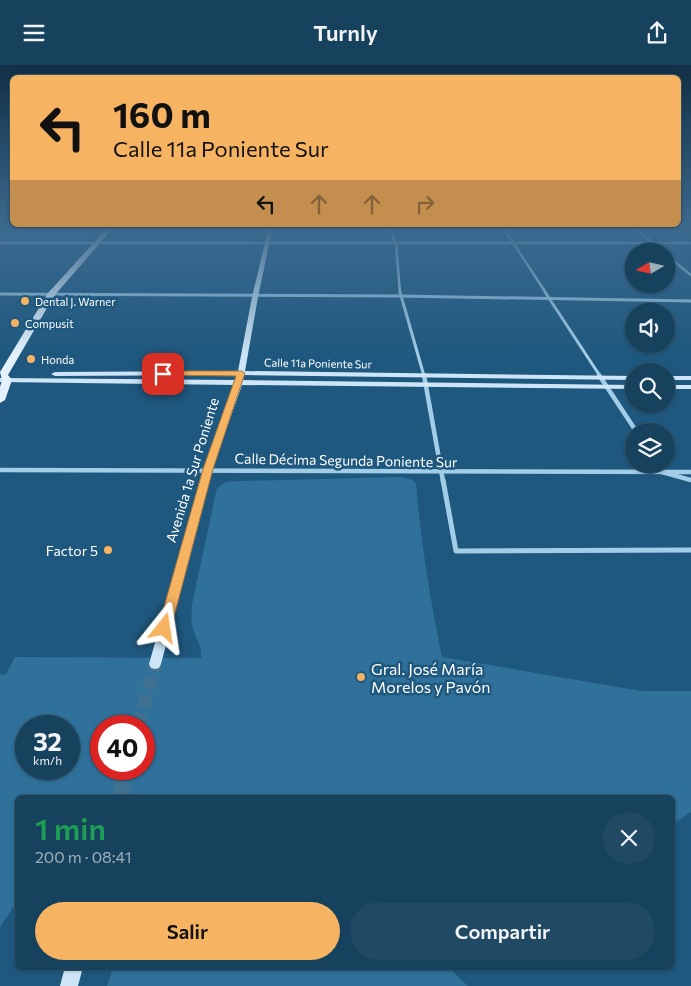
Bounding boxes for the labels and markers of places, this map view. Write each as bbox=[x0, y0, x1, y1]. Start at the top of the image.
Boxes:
marker: Dental J. Warner bbox=[19, 295, 31, 307]
place label: Dental J. Warner bbox=[35, 295, 116, 309]
marker: Compusit bbox=[9, 317, 21, 329]
place label: Compusit bbox=[25, 317, 74, 330]
marker: Honda bbox=[25, 353, 37, 365]
place label: Honda bbox=[41, 353, 74, 366]
pin bbox=[142, 353, 184, 395]
place label: Factor 5 bbox=[46, 542, 98, 559]
marker: Factor 5 bbox=[102, 544, 114, 556]
place label: Gral. José María Morelos y Pavón bbox=[371, 659, 490, 696]
marker: Gral. José María Morelos y Pavón bbox=[355, 671, 367, 683]

